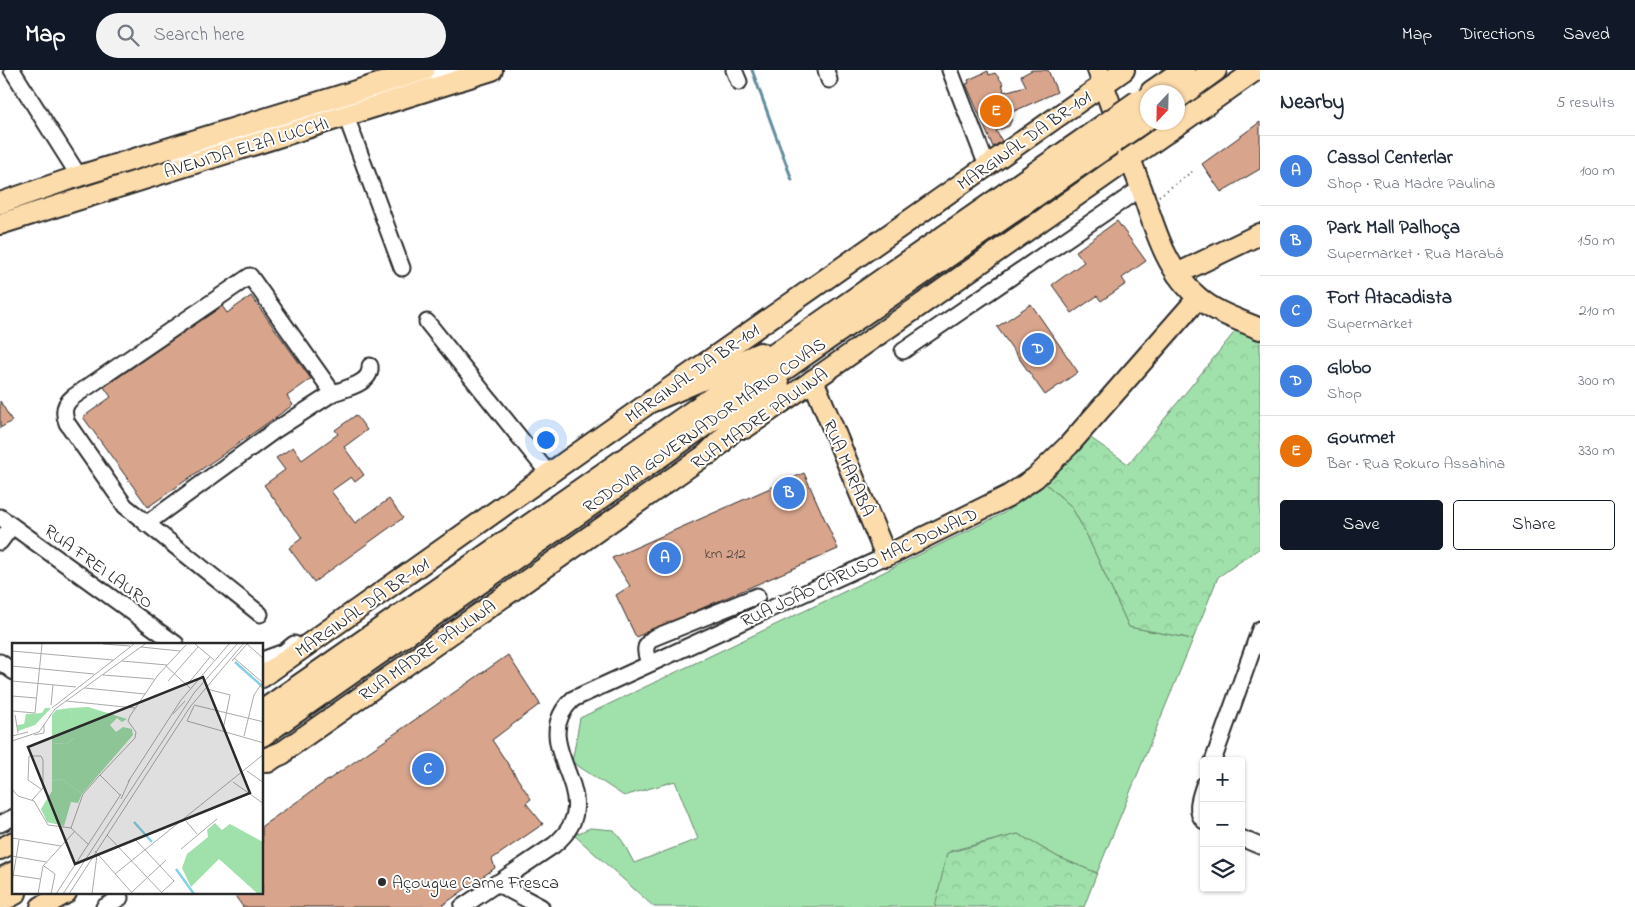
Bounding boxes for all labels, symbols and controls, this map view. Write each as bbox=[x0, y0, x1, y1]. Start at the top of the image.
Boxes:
search box bbox=[96, 13, 446, 58]
text: Map bbox=[25, 18, 66, 53]
icon: search bbox=[114, 21, 142, 49]
text: Search here bbox=[154, 22, 245, 49]
text: Map bbox=[1402, 22, 1432, 48]
text: Directions bbox=[1460, 22, 1535, 48]
text: Saved bbox=[1563, 22, 1610, 48]
street label: MARGINAL DA BR-101 bbox=[953, 85, 1098, 198]
north arrow bbox=[1140, 85, 1185, 130]
text: Nearby bbox=[1280, 88, 1344, 118]
text: 5 results bbox=[1556, 91, 1615, 115]
pin: E bbox=[980, 92, 1012, 130]
street label: AVENIDA ELZA LUCCHI bbox=[161, 111, 332, 186]
text: Cassol Centerlar bbox=[1327, 145, 1453, 172]
text: A bbox=[1291, 159, 1301, 183]
text: 100 m bbox=[1580, 159, 1615, 183]
text: Shop · Rua Madre Paulina bbox=[1327, 172, 1496, 196]
text: Park Mall Palhoça bbox=[1327, 215, 1460, 242]
text: B bbox=[1291, 229, 1301, 253]
text: 150 m bbox=[1577, 229, 1615, 253]
text: Supermarket · Rua Marabá bbox=[1327, 242, 1503, 266]
text: Fort Atacadista bbox=[1327, 285, 1452, 312]
text: C bbox=[1292, 299, 1300, 323]
text: 210 m bbox=[1579, 299, 1615, 323]
text: Supermarket bbox=[1327, 312, 1413, 336]
street label: MARGINAL DA BR-101 bbox=[621, 318, 766, 431]
pin: D bbox=[1022, 330, 1054, 368]
street label: RODOVIA GOVERNADOR MÁRIO COVAS bbox=[578, 333, 832, 521]
text: Globo bbox=[1327, 355, 1371, 382]
street label: RUA MADRE PAULINA bbox=[686, 362, 834, 477]
text: D bbox=[1290, 369, 1302, 393]
text: 300 m bbox=[1578, 369, 1615, 393]
text: Shop bbox=[1327, 382, 1362, 406]
street label: RUA MARABÁ bbox=[815, 416, 879, 521]
text: Gourmet bbox=[1327, 425, 1395, 452]
your location bbox=[533, 427, 559, 453]
text: E bbox=[1291, 439, 1301, 463]
text: 330 m bbox=[1578, 439, 1615, 463]
text: Bar · Rua Rokuro Assahina bbox=[1327, 452, 1505, 476]
pin: B bbox=[773, 474, 805, 512]
button: Save bbox=[1280, 500, 1443, 550]
button: Share bbox=[1453, 500, 1615, 550]
street label: RUA JOÃO CARUSO MAC DONALD bbox=[737, 502, 983, 635]
street label: RUA FREI LAURO bbox=[38, 519, 158, 616]
pin: A bbox=[649, 539, 681, 577]
house number: km 212 bbox=[704, 543, 746, 565]
street label: MARGINAL DA BR-101 bbox=[291, 552, 436, 665]
street label: RUA MADRE PAULINA bbox=[354, 594, 502, 709]
inset map bbox=[12, 643, 264, 894]
pin: C bbox=[412, 750, 444, 788]
map controls bbox=[1200, 757, 1245, 892]
button: + bbox=[1200, 757, 1245, 802]
button: − bbox=[1200, 802, 1245, 847]
button: layers bbox=[1200, 847, 1245, 892]
place label: Açougue Carne Fresca bbox=[392, 871, 559, 898]
marker: Açougue Carne Fresca bbox=[376, 876, 388, 888]

